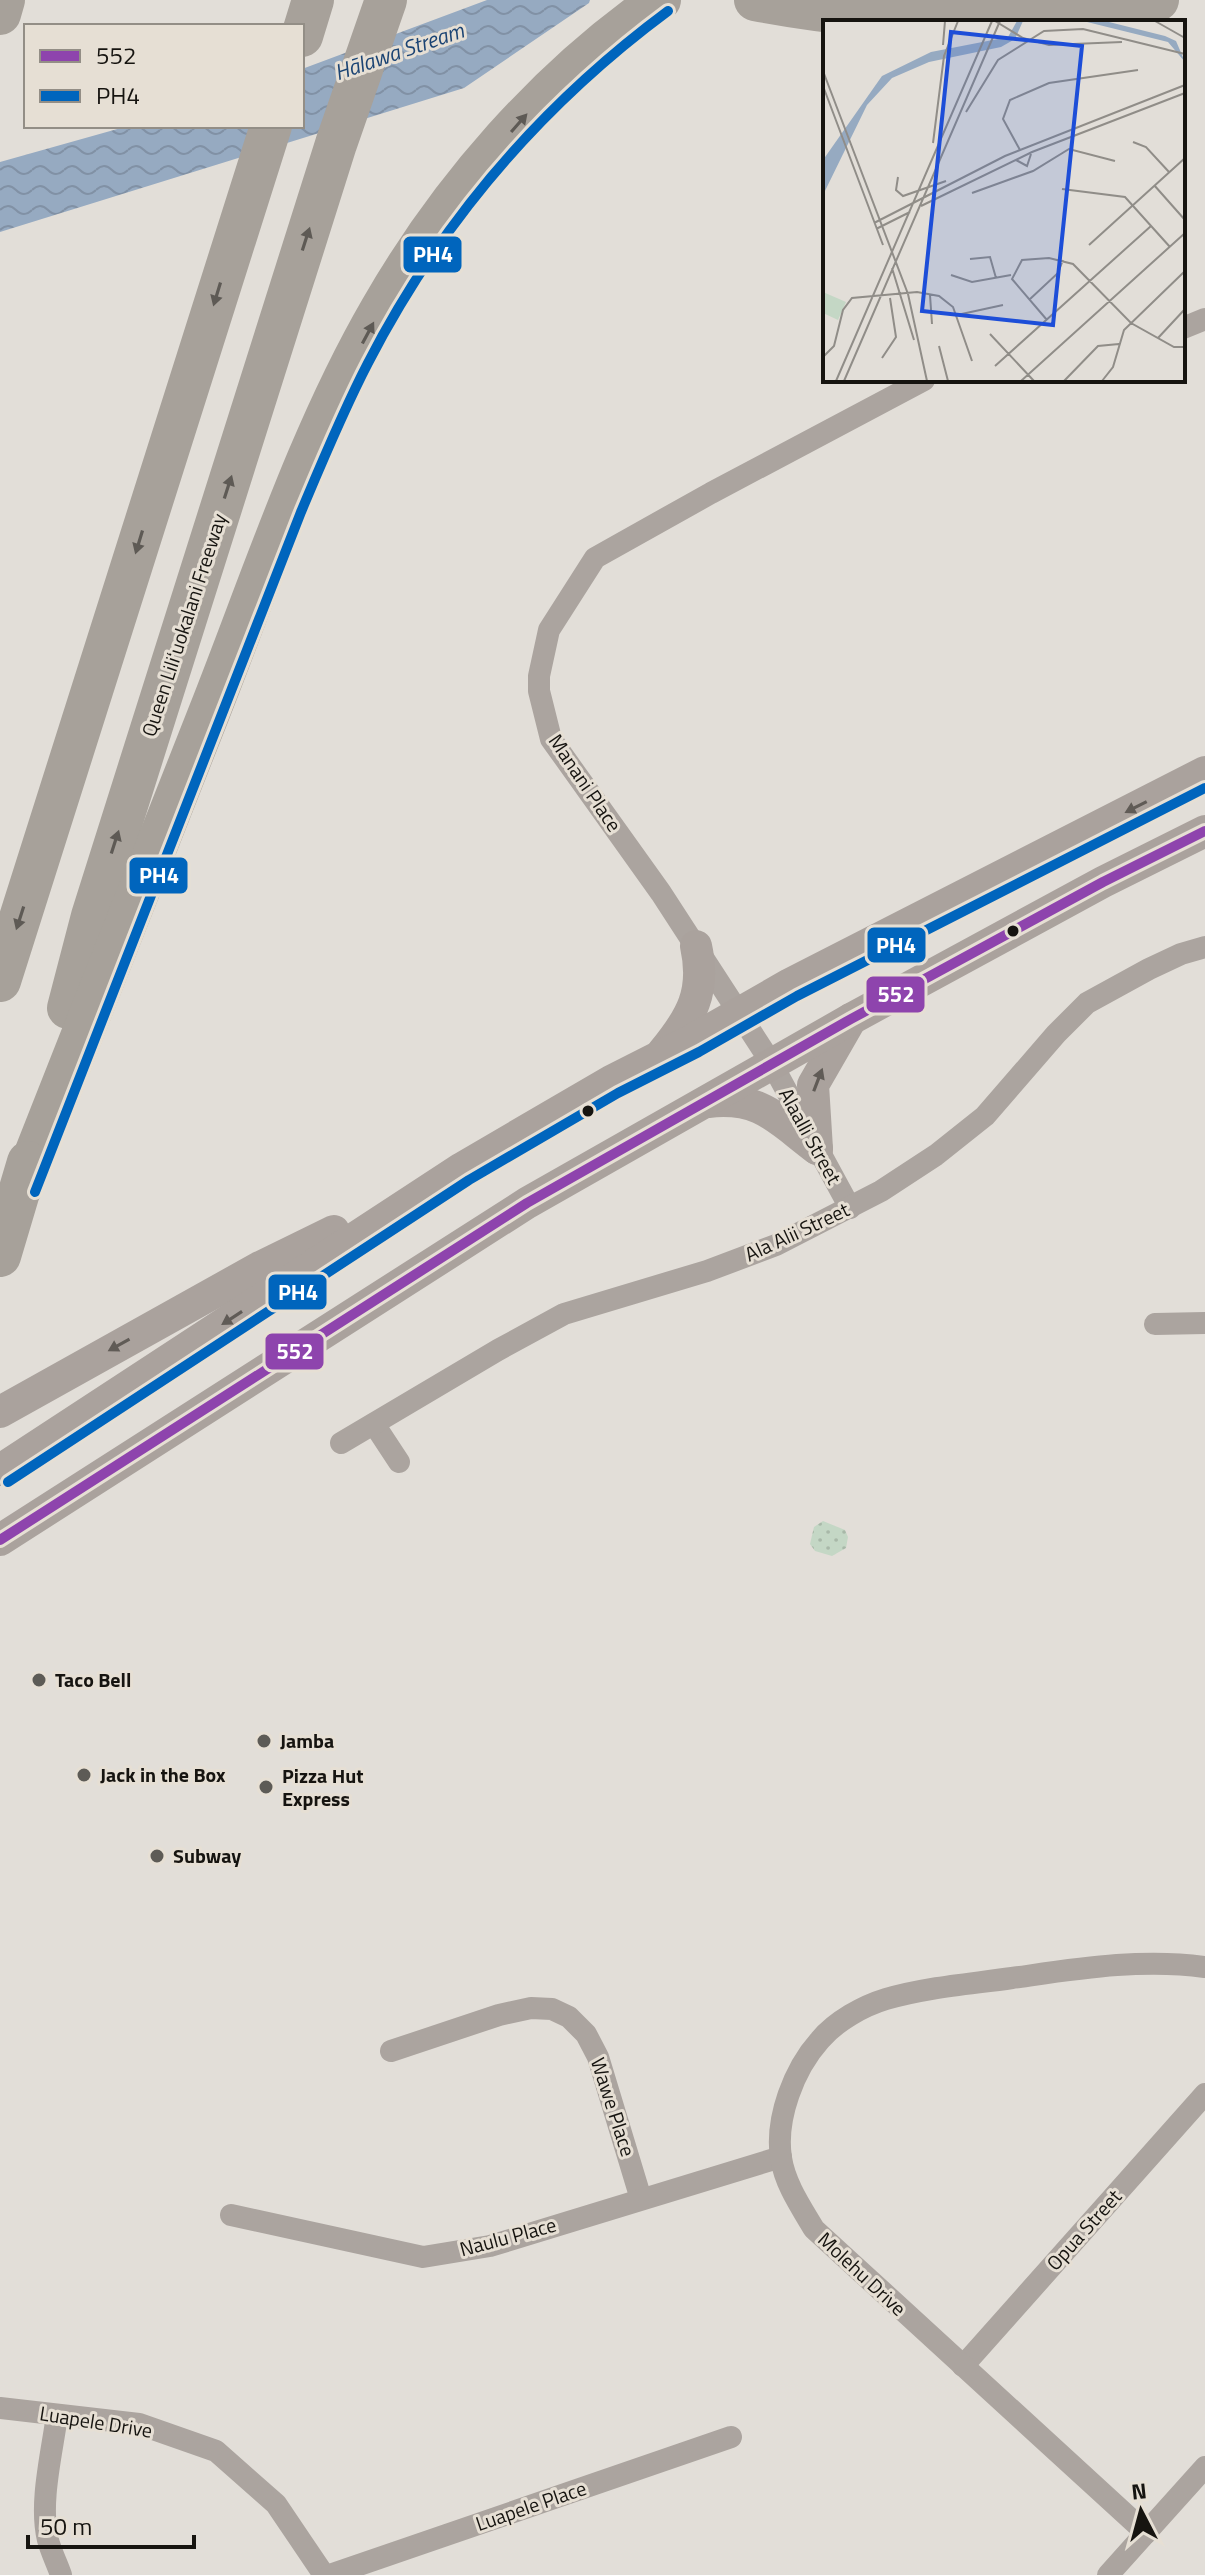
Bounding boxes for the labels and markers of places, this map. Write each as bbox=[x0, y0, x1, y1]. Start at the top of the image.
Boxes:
unlabelled marker bbox=[1005, 923, 1021, 939]
unlabelled marker bbox=[580, 1103, 596, 1119]
place label: Taco Bell bbox=[55, 1664, 131, 1695]
marker: Taco Bell bbox=[30, 1671, 48, 1689]
place label: Jamba bbox=[280, 1725, 334, 1756]
marker: Jamba bbox=[255, 1732, 273, 1750]
place label: Jack in the Box bbox=[100, 1759, 226, 1790]
place label: Pizza Hut Express bbox=[282, 1760, 364, 1814]
marker: Jack in the Box bbox=[75, 1766, 93, 1784]
marker: Pizza Hut Express bbox=[257, 1778, 275, 1796]
place label: Subway bbox=[173, 1840, 241, 1871]
marker: Subway bbox=[148, 1847, 166, 1865]

